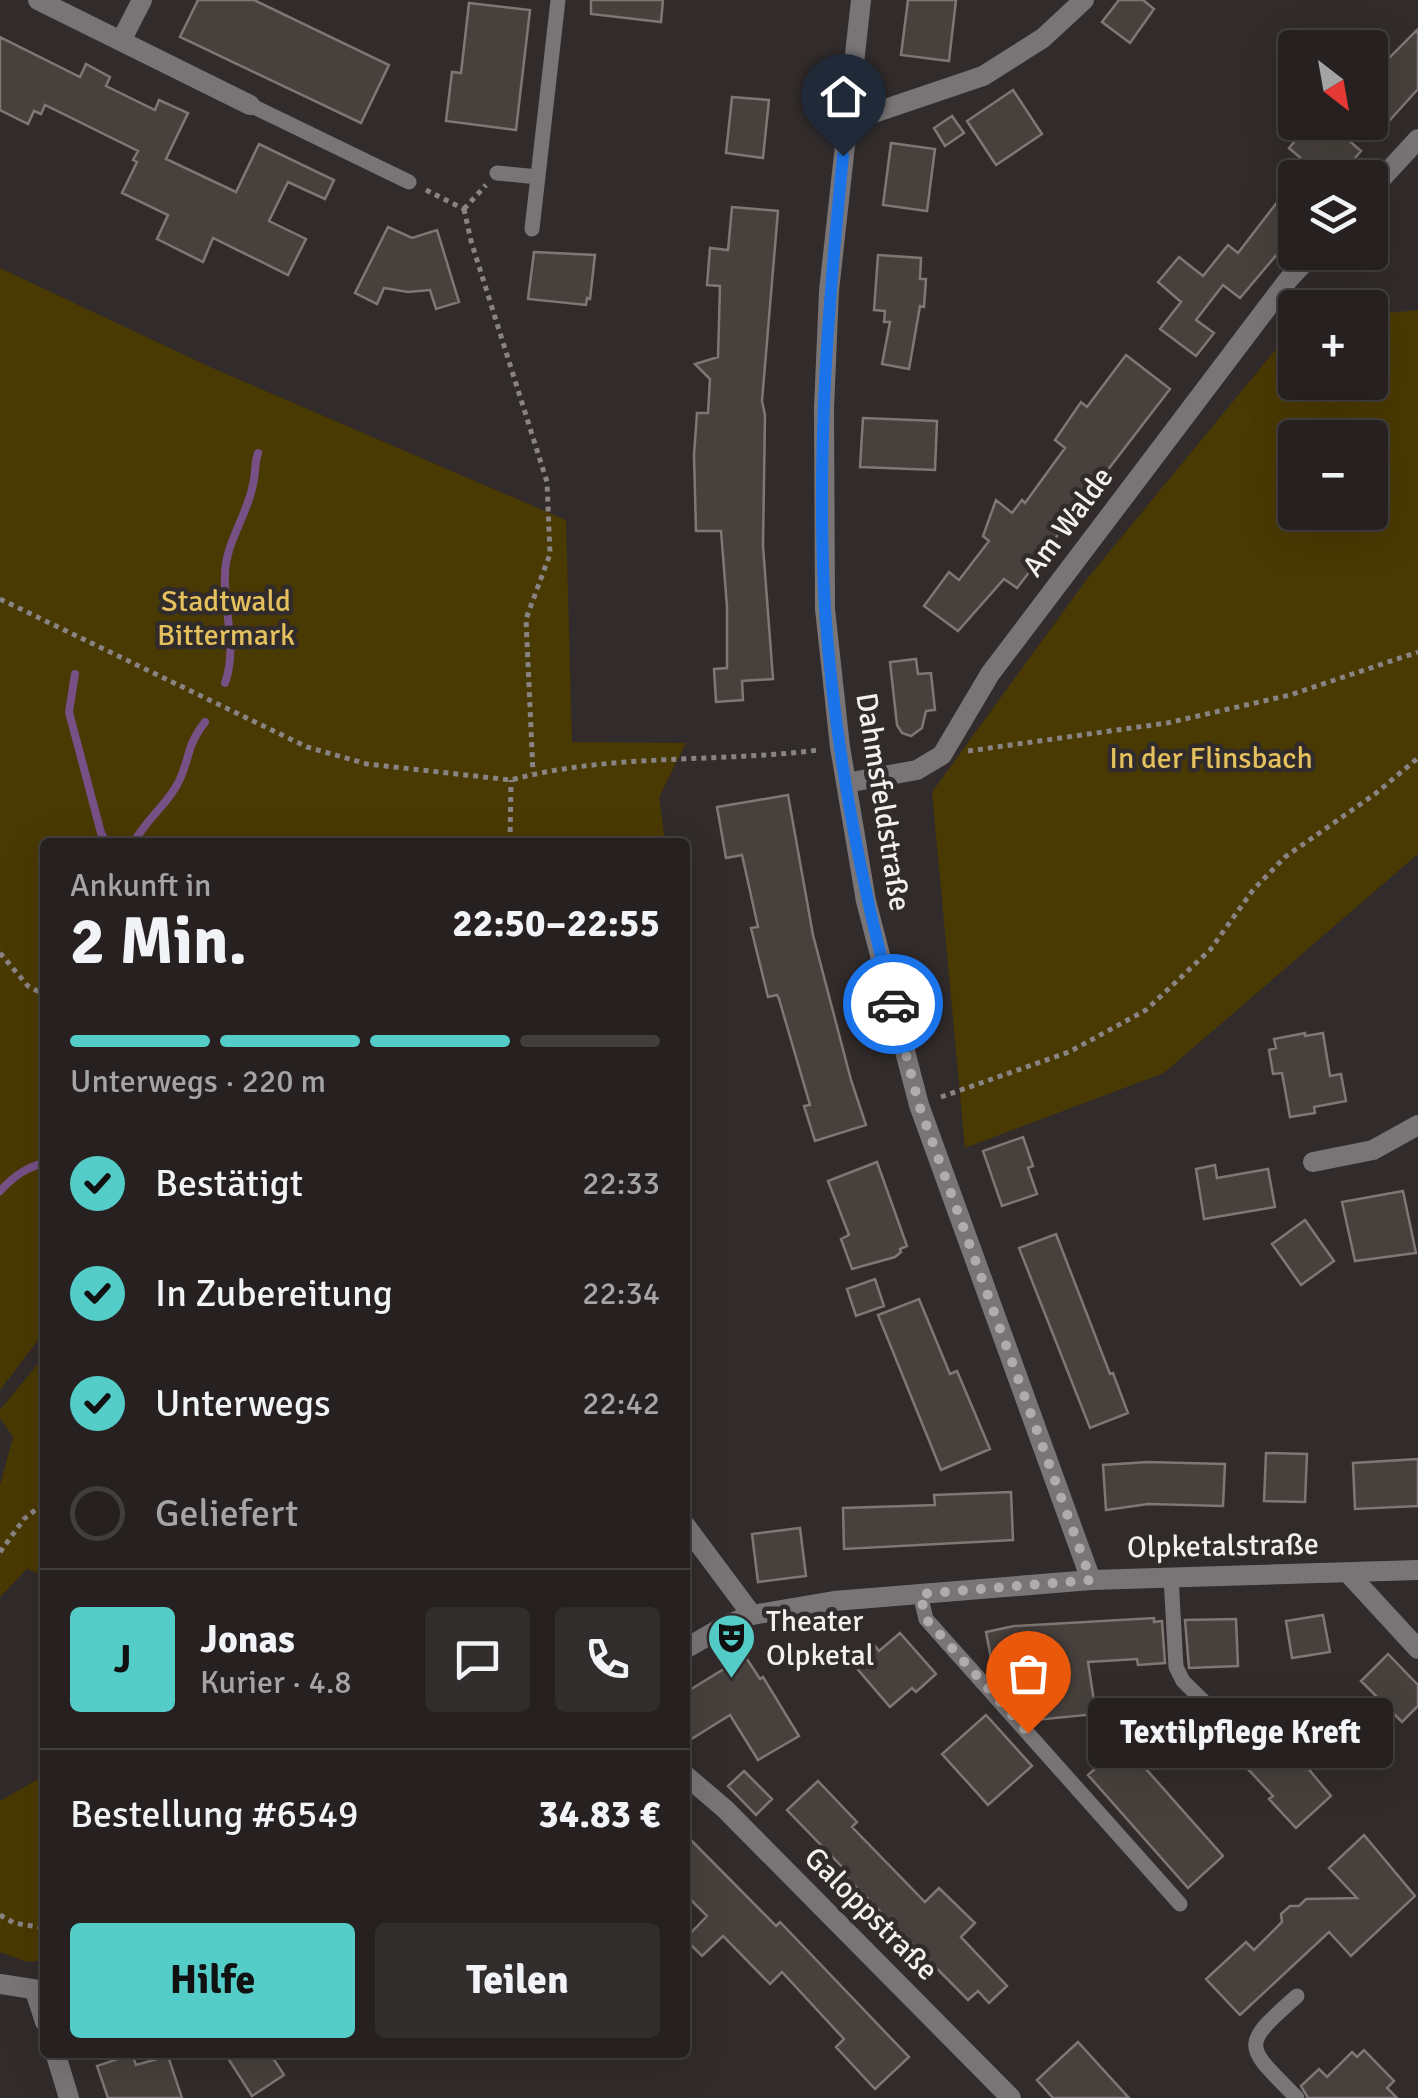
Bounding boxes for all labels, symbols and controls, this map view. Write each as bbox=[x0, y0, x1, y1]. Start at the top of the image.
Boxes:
north arrow bbox=[1278, 30, 1388, 140]
map controls bbox=[1278, 30, 1388, 530]
pin bbox=[801, 54, 886, 157]
icon: home bbox=[816, 69, 871, 124]
button: layers bbox=[1278, 160, 1388, 270]
button: + bbox=[1278, 290, 1388, 400]
button: − bbox=[1278, 420, 1388, 530]
street label: Am Walde bbox=[1015, 460, 1121, 584]
park label: Stadtwald Bittermark bbox=[157, 583, 295, 654]
street label: Dahmsfeldstraße bbox=[847, 690, 919, 914]
park label: In der Flinsbach bbox=[1109, 740, 1313, 777]
text: Ankunft in bbox=[70, 866, 212, 905]
text: 22:50–22:55 bbox=[452, 900, 660, 947]
text: 2 Min. bbox=[70, 902, 247, 982]
courier bbox=[843, 954, 943, 1054]
icon: car bbox=[866, 977, 921, 1032]
text: Unterwegs · 220 m bbox=[70, 1062, 326, 1101]
icon: check bbox=[70, 1156, 125, 1211]
text: Bestätigt bbox=[155, 1160, 303, 1207]
text: 22:33 bbox=[582, 1164, 660, 1203]
icon: check bbox=[70, 1266, 125, 1321]
text: In Zubereitung bbox=[155, 1270, 393, 1317]
text: 22:34 bbox=[582, 1274, 660, 1313]
icon: check bbox=[70, 1376, 125, 1431]
text: Unterwegs bbox=[155, 1380, 331, 1427]
text: 22:42 bbox=[582, 1384, 660, 1423]
text: Geliefert bbox=[155, 1490, 298, 1537]
street label: Olpketalstraße bbox=[1127, 1526, 1319, 1566]
place label: Theater Olpketal bbox=[766, 1603, 874, 1674]
button: chat bbox=[425, 1607, 530, 1712]
button: phone bbox=[555, 1607, 660, 1712]
theatre icon: Theater Olpketal bbox=[705, 1612, 757, 1680]
text: Jonas bbox=[200, 1616, 295, 1663]
pin bbox=[986, 1631, 1071, 1734]
text: J bbox=[114, 1636, 131, 1683]
icon: bag bbox=[1001, 1646, 1056, 1701]
text: Kurier · 4.8 bbox=[200, 1663, 352, 1702]
callout: Textilpflege Kreft bbox=[1088, 1698, 1393, 1768]
text: Textilpflege Kreft bbox=[1120, 1713, 1361, 1752]
text: Bestellung #6549 bbox=[70, 1791, 359, 1838]
text: 34.83 € bbox=[538, 1791, 660, 1838]
street label: Galoppstraße bbox=[796, 1839, 946, 1989]
button: Hilfe bbox=[70, 1923, 355, 2038]
button: Teilen bbox=[375, 1923, 660, 2038]

